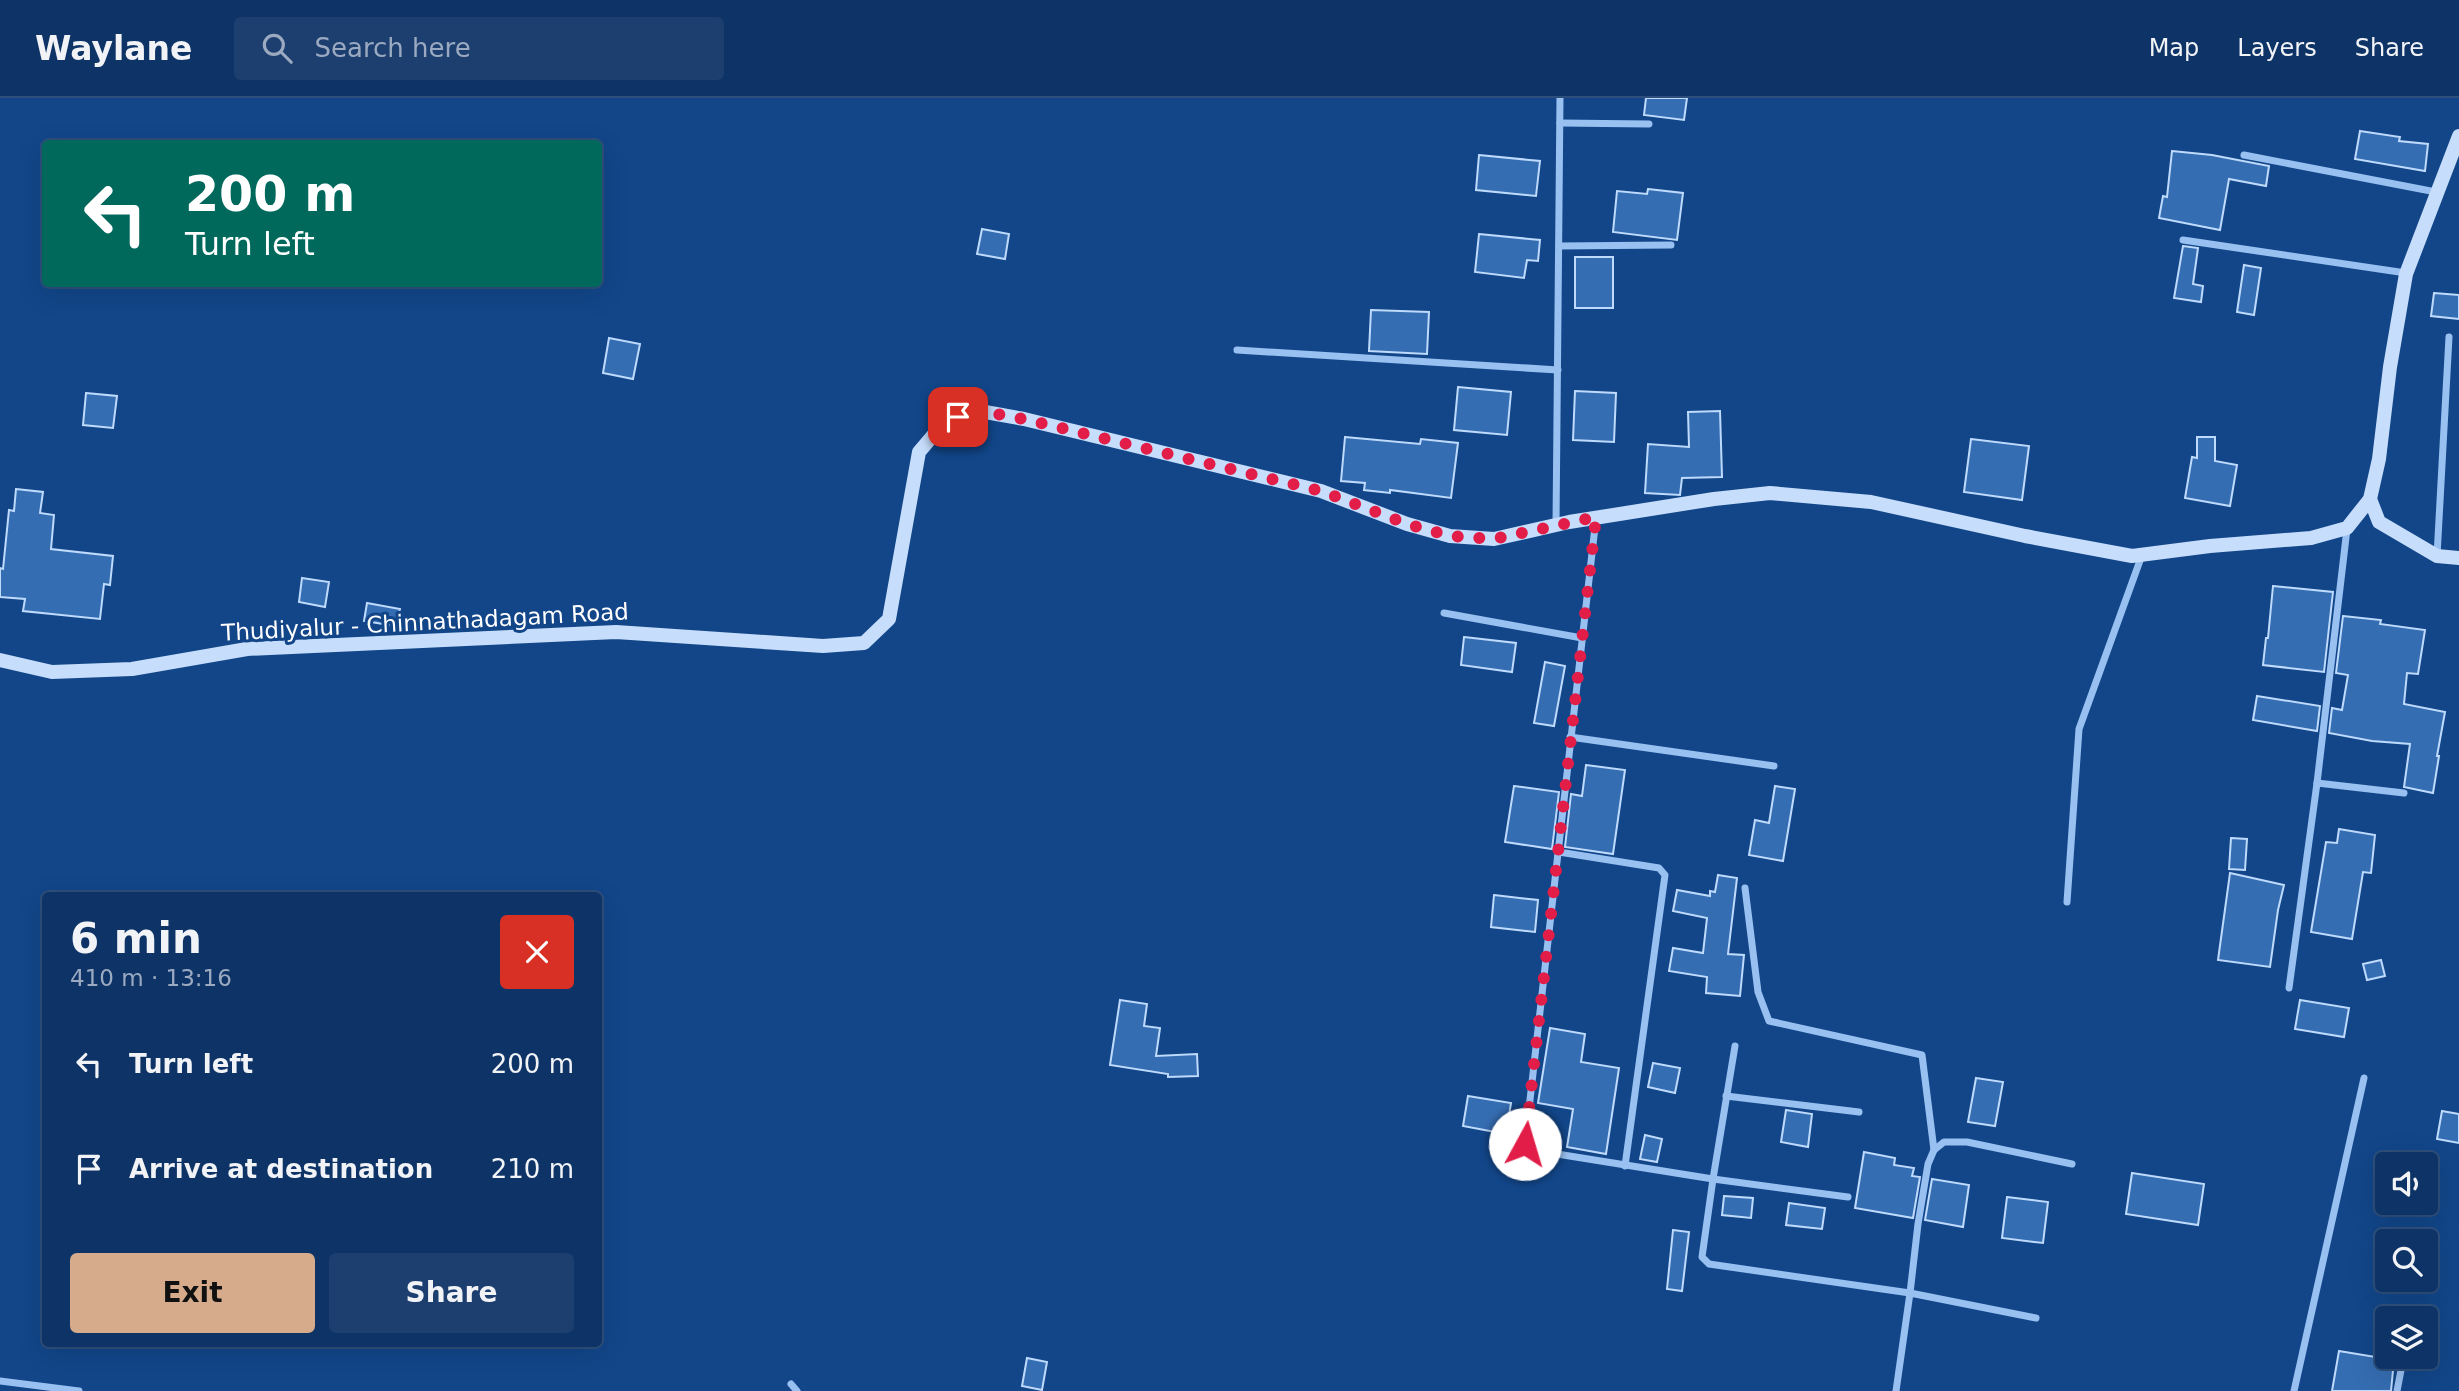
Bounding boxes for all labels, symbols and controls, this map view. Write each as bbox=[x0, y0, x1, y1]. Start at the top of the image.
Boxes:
search box bbox=[234, 17, 724, 80]
text: Waylane bbox=[35, 29, 192, 68]
icon: search bbox=[258, 29, 296, 67]
text: Search here bbox=[314, 33, 471, 63]
text: Map bbox=[2149, 34, 2199, 62]
text: Layers bbox=[2237, 34, 2317, 62]
text: Share bbox=[2355, 34, 2424, 62]
text: 200 m bbox=[185, 166, 355, 223]
icon: left bbox=[70, 168, 161, 259]
text: Turn left bbox=[185, 225, 315, 263]
pin bbox=[928, 387, 988, 447]
icon: arrive bbox=[939, 398, 977, 436]
street label: Thudiyalur - Chinnathadagam Road bbox=[220, 598, 629, 646]
text: 6 min bbox=[70, 914, 202, 963]
button: close bbox=[500, 915, 574, 989]
text: 410 m · 13:16 bbox=[70, 965, 232, 991]
icon: left bbox=[70, 1045, 108, 1083]
text: Turn left bbox=[129, 1049, 253, 1079]
text: 200 m bbox=[491, 1049, 574, 1079]
position arrow bbox=[1488, 1107, 1562, 1181]
icon: arrive bbox=[70, 1150, 108, 1188]
map controls bbox=[2375, 1152, 2438, 1369]
button: sound bbox=[2375, 1152, 2438, 1215]
text: Arrive at destination bbox=[129, 1154, 433, 1184]
text: 210 m bbox=[491, 1154, 574, 1184]
button: search bbox=[2375, 1229, 2438, 1292]
button: Exit bbox=[70, 1253, 315, 1333]
button: Share bbox=[329, 1253, 574, 1333]
button: layers bbox=[2375, 1306, 2438, 1369]

